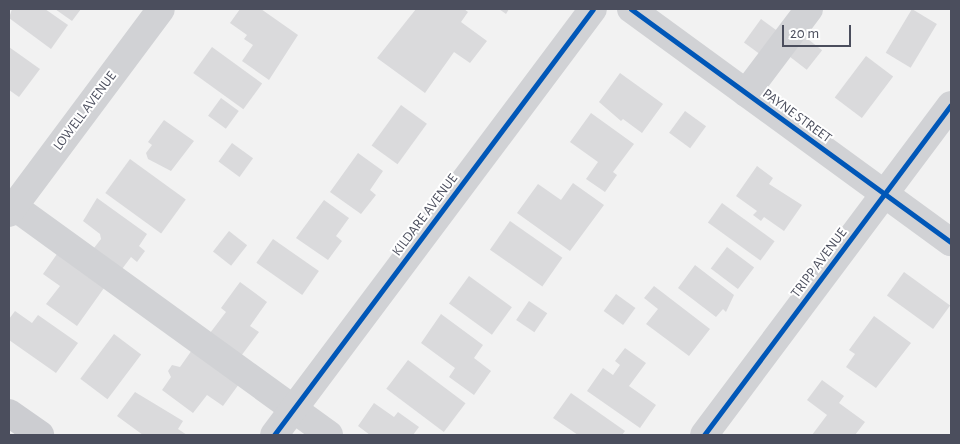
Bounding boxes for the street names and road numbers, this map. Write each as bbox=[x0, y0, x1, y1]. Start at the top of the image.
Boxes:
street label: LOWELL AVENUE bbox=[50, 68, 120, 154]
street label: PAYNE STREET bbox=[759, 85, 835, 147]
street label: KILDARE AVENUE bbox=[389, 171, 461, 259]
street label: TRIPP AVENUE bbox=[787, 225, 851, 301]

